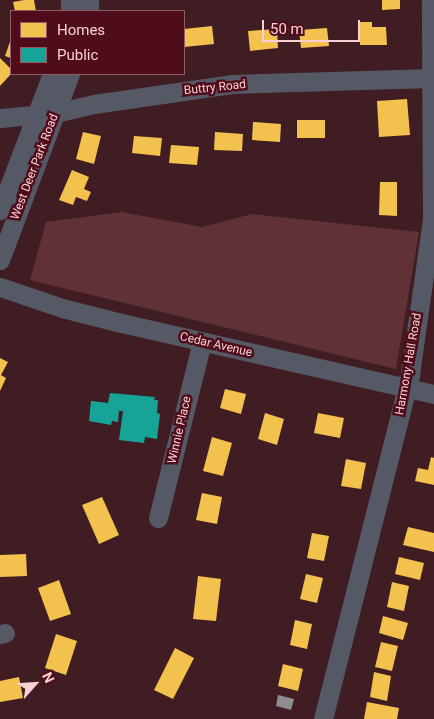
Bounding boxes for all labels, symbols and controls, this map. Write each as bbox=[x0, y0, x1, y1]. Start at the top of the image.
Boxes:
legend bbox=[10, 10, 185, 75]
scale bar bbox=[264, 10, 362, 42]
text: 50 m bbox=[270, 20, 304, 38]
text: Homes bbox=[57, 21, 105, 39]
text: Public bbox=[57, 46, 98, 64]
street label: Buttry Road bbox=[183, 78, 247, 98]
street label: West Deer Park Road bbox=[8, 112, 62, 222]
street label: Harmony Hall Road bbox=[393, 312, 425, 416]
street label: Cedar Avenue bbox=[178, 330, 254, 360]
street label: Winnie Place bbox=[165, 395, 195, 465]
north arrow bbox=[10, 659, 60, 709]
text: N bbox=[39, 669, 58, 685]

